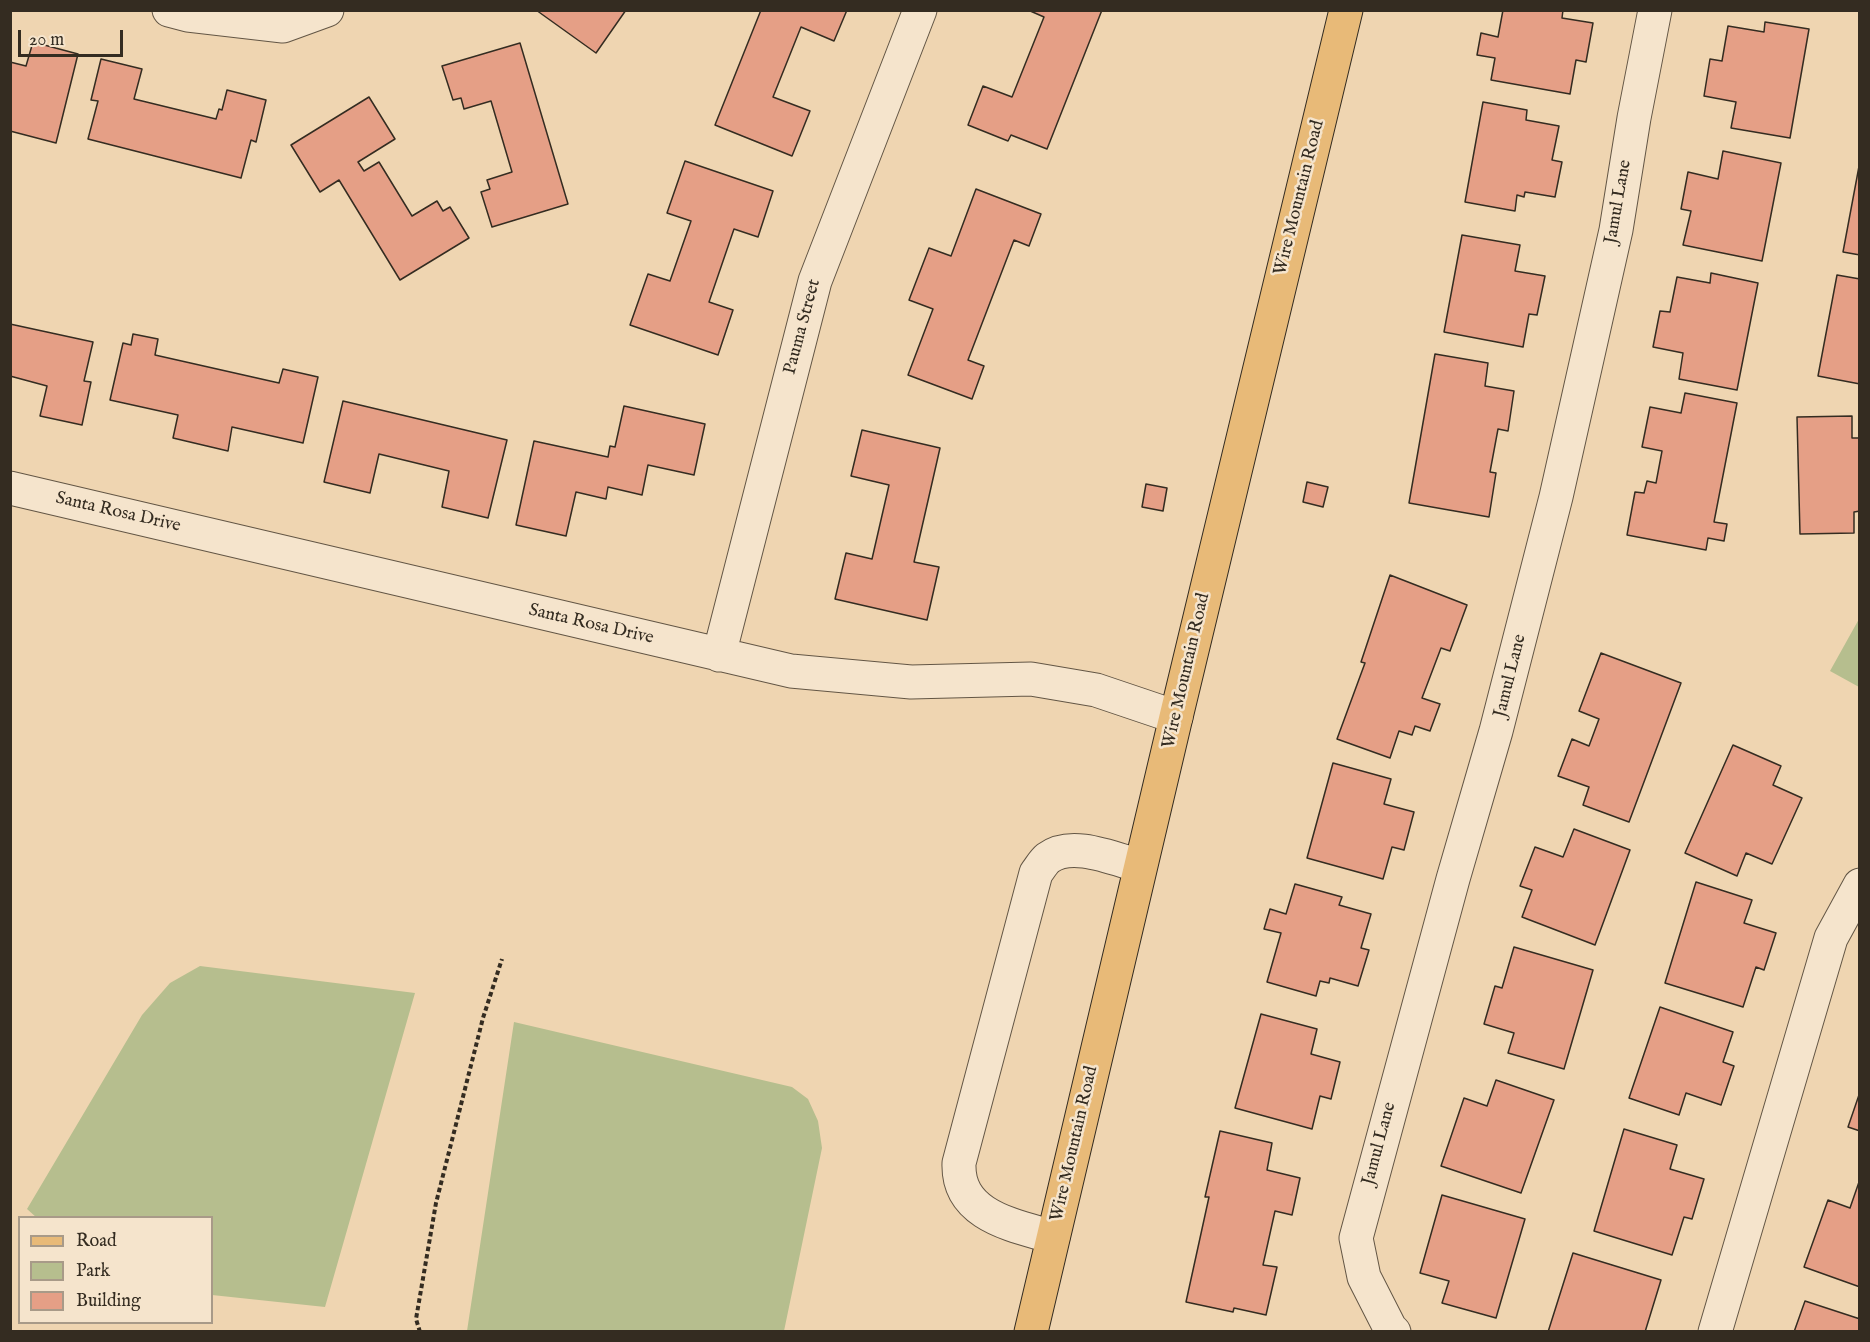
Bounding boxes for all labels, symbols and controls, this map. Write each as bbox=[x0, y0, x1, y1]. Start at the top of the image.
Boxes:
scale bar bbox=[21, 18, 126, 56]
text: 20 m bbox=[29, 29, 64, 52]
street label: Wire Mountain Road bbox=[1270, 118, 1330, 278]
street label: Jamul Lane bbox=[1601, 158, 1637, 246]
street label: Pauma Street bbox=[780, 277, 826, 377]
street label: Santa Rosa Drive bbox=[53, 488, 183, 538]
street label: Wire Mountain Road bbox=[1159, 591, 1215, 751]
street label: Santa Rosa Drive bbox=[526, 600, 656, 650]
street label: Jamul Lane bbox=[1490, 632, 1532, 720]
street label: Wire Mountain Road bbox=[1047, 1064, 1103, 1224]
street label: Jamul Lane bbox=[1359, 1100, 1401, 1188]
legend bbox=[18, 1216, 213, 1324]
text: Road bbox=[76, 1230, 117, 1253]
text: Park bbox=[76, 1260, 110, 1283]
text: Building bbox=[76, 1290, 141, 1313]

